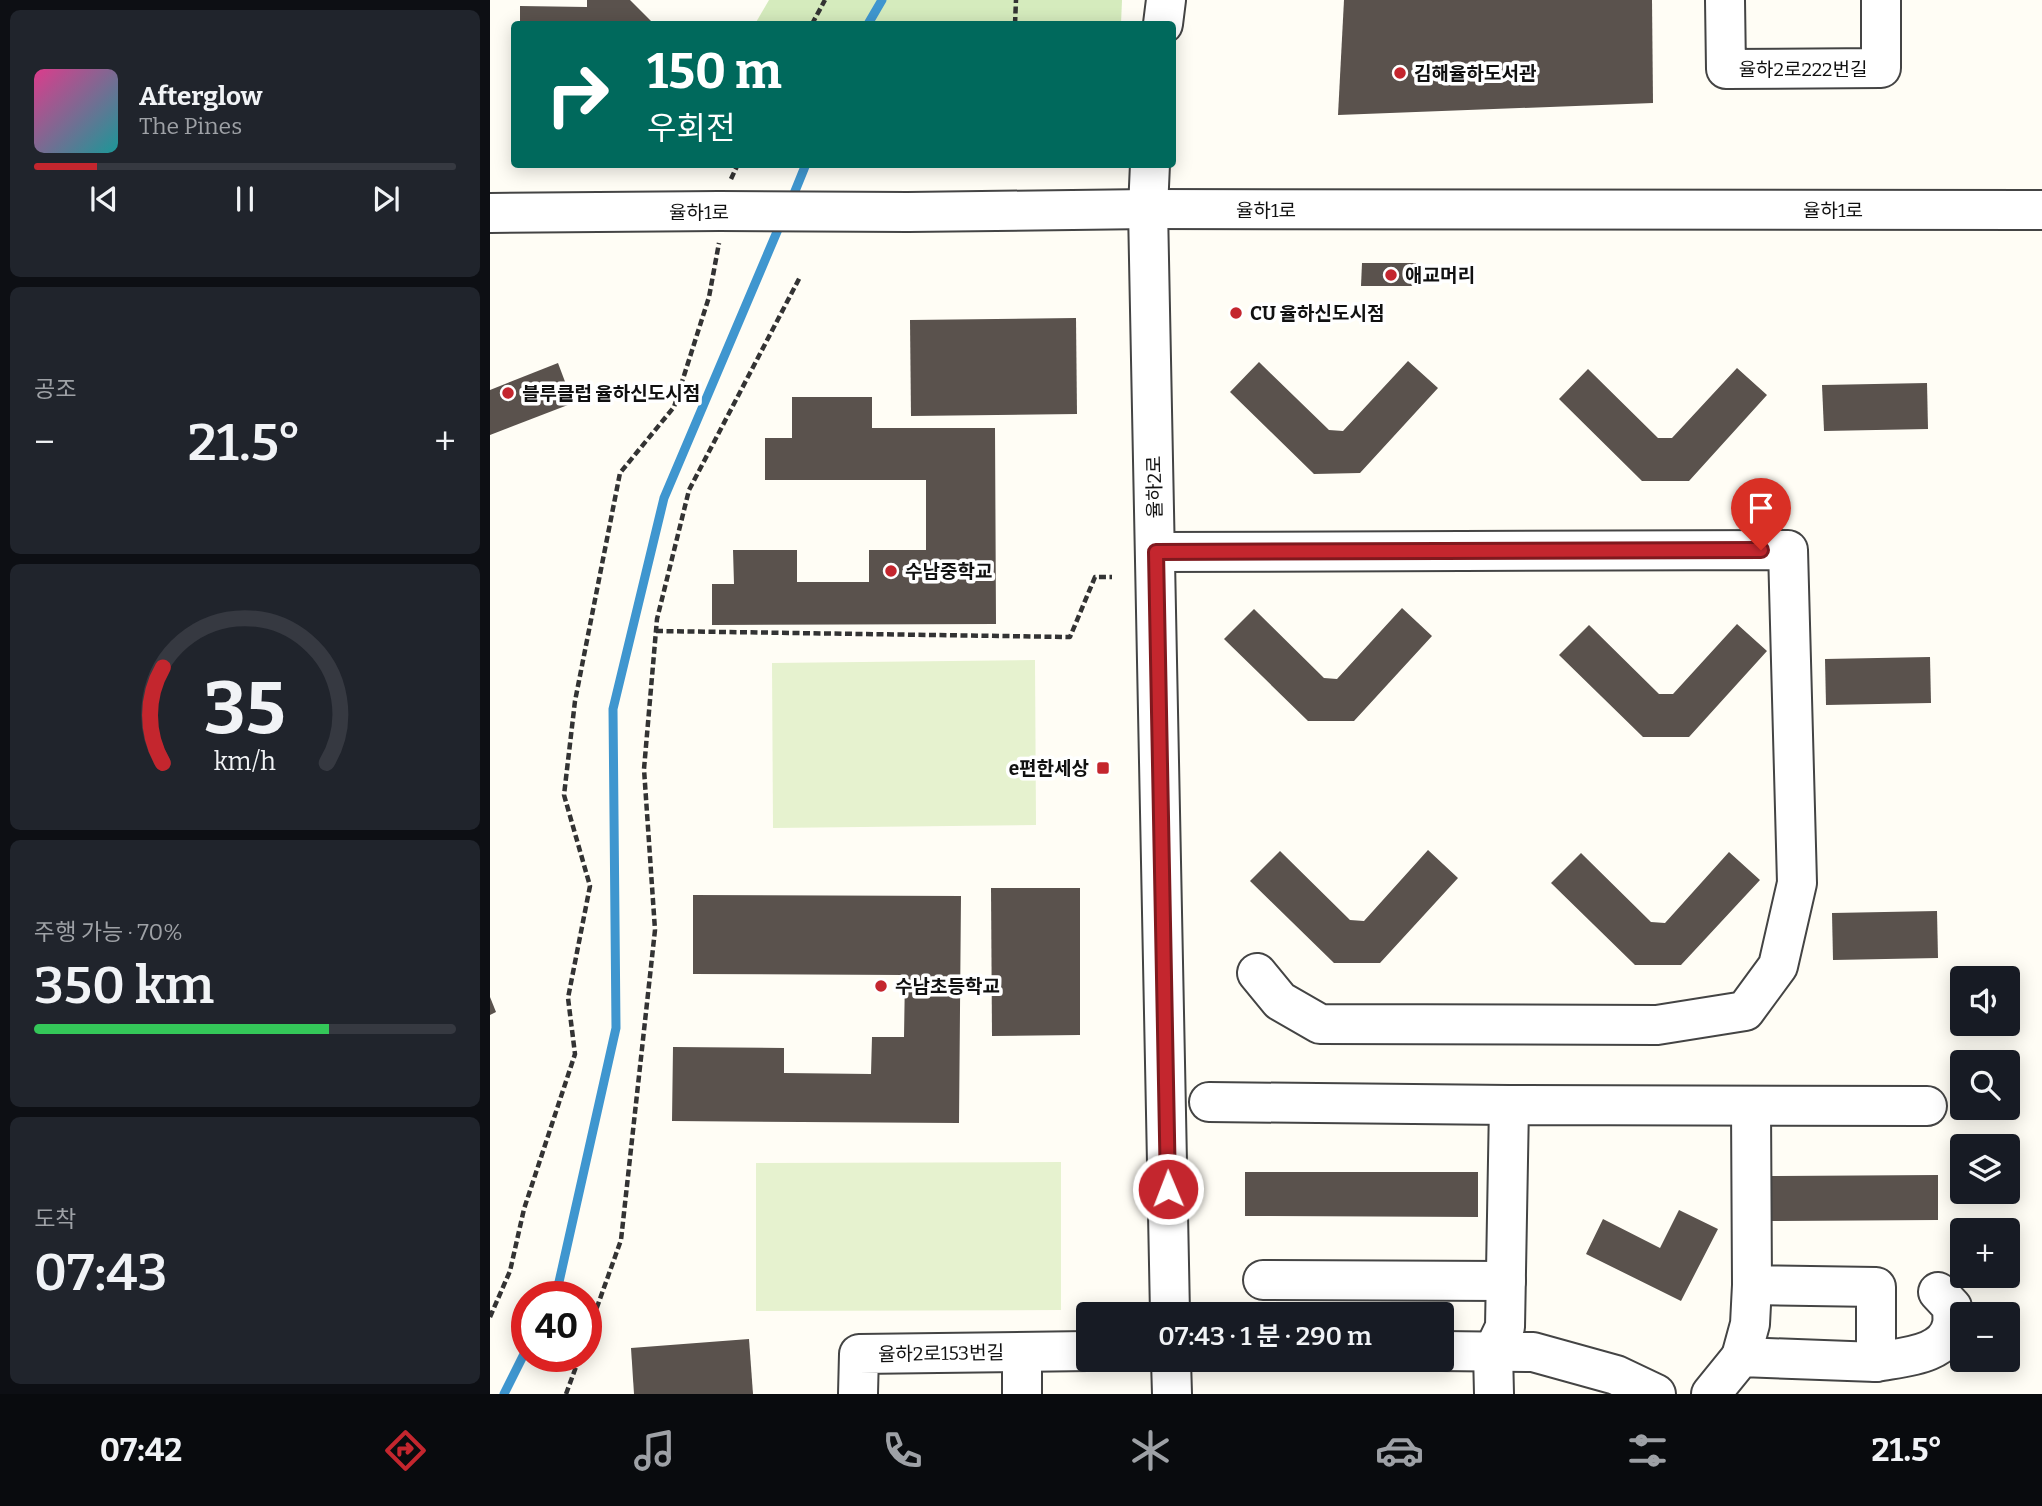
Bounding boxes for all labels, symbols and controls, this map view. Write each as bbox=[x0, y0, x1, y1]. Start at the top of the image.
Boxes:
text: 150 m bbox=[647, 42, 782, 101]
icon: right bbox=[532, 49, 623, 140]
street label: 율하2로222번길 bbox=[1739, 58, 1867, 81]
place label: 김해율하도서관 bbox=[1414, 62, 1537, 85]
marker: 김해율하도서관 bbox=[1392, 65, 1408, 81]
text: Afterglow bbox=[139, 81, 262, 112]
text: 우회전 bbox=[647, 109, 735, 147]
text: The Pines bbox=[139, 112, 242, 140]
icon: previous bbox=[85, 180, 123, 218]
icon: pause bbox=[226, 180, 264, 218]
icon: next bbox=[367, 180, 405, 218]
street label: 율하1로 bbox=[1236, 199, 1296, 222]
street label: 율하1로 bbox=[1803, 199, 1863, 222]
street label: 율하1로 bbox=[669, 201, 729, 224]
place label: 애교머리 bbox=[1405, 264, 1475, 287]
marker: 애교머리 bbox=[1383, 267, 1399, 283]
place label: CU 율하신도시점 bbox=[1250, 302, 1384, 325]
marker: CU 율하신도시점 bbox=[1228, 305, 1244, 321]
text: 공조 bbox=[34, 375, 76, 403]
place label: 블루클럽 율하신도시점 bbox=[522, 382, 700, 405]
marker: 블루클럽 율하신도시점 bbox=[500, 385, 516, 401]
text: 21.5° bbox=[188, 411, 301, 474]
text: − bbox=[34, 419, 55, 465]
text: + bbox=[434, 419, 456, 465]
street label: 율하2로 bbox=[1142, 455, 1167, 519]
pin bbox=[1731, 478, 1791, 550]
icon: arrive bbox=[1742, 489, 1780, 527]
place label: 수남중학교 bbox=[905, 560, 992, 583]
marker: 수남중학교 bbox=[883, 563, 899, 579]
text: 35 bbox=[204, 665, 286, 752]
text: km/h bbox=[214, 747, 276, 777]
place label: e편한세상 bbox=[1009, 757, 1089, 780]
marker: e편한세상 bbox=[1095, 760, 1111, 776]
text: 주행 가능 · 70% bbox=[34, 918, 183, 946]
text: 350 km bbox=[34, 954, 214, 1017]
map controls bbox=[1950, 966, 2020, 1372]
button: sound bbox=[1950, 966, 2020, 1036]
place label: 수남초등학교 bbox=[895, 975, 1000, 998]
marker: 수남초등학교 bbox=[873, 978, 889, 994]
button: search bbox=[1950, 1050, 2020, 1120]
button: layers bbox=[1950, 1134, 2020, 1204]
position arrow bbox=[1131, 1152, 1205, 1226]
text: 도착 bbox=[34, 1205, 76, 1233]
button: + bbox=[1950, 1218, 2020, 1288]
text: 07:43 bbox=[34, 1241, 167, 1304]
speed limit sign: 40 bbox=[511, 1281, 602, 1372]
button: − bbox=[1950, 1302, 2020, 1372]
text: 07:43 · 1 분 · 290 m bbox=[1158, 1321, 1372, 1352]
street label: 율하2로153번길 bbox=[878, 1341, 1004, 1366]
icon: directions bbox=[381, 1426, 430, 1475]
icon: music bbox=[630, 1426, 679, 1475]
icon: phone bbox=[878, 1426, 927, 1475]
icon: climate bbox=[1126, 1426, 1175, 1475]
icon: car bbox=[1375, 1426, 1424, 1475]
icon: filters bbox=[1623, 1426, 1672, 1475]
text: 07:42 bbox=[100, 1431, 182, 1469]
text: 21.5° bbox=[1871, 1431, 1942, 1469]

